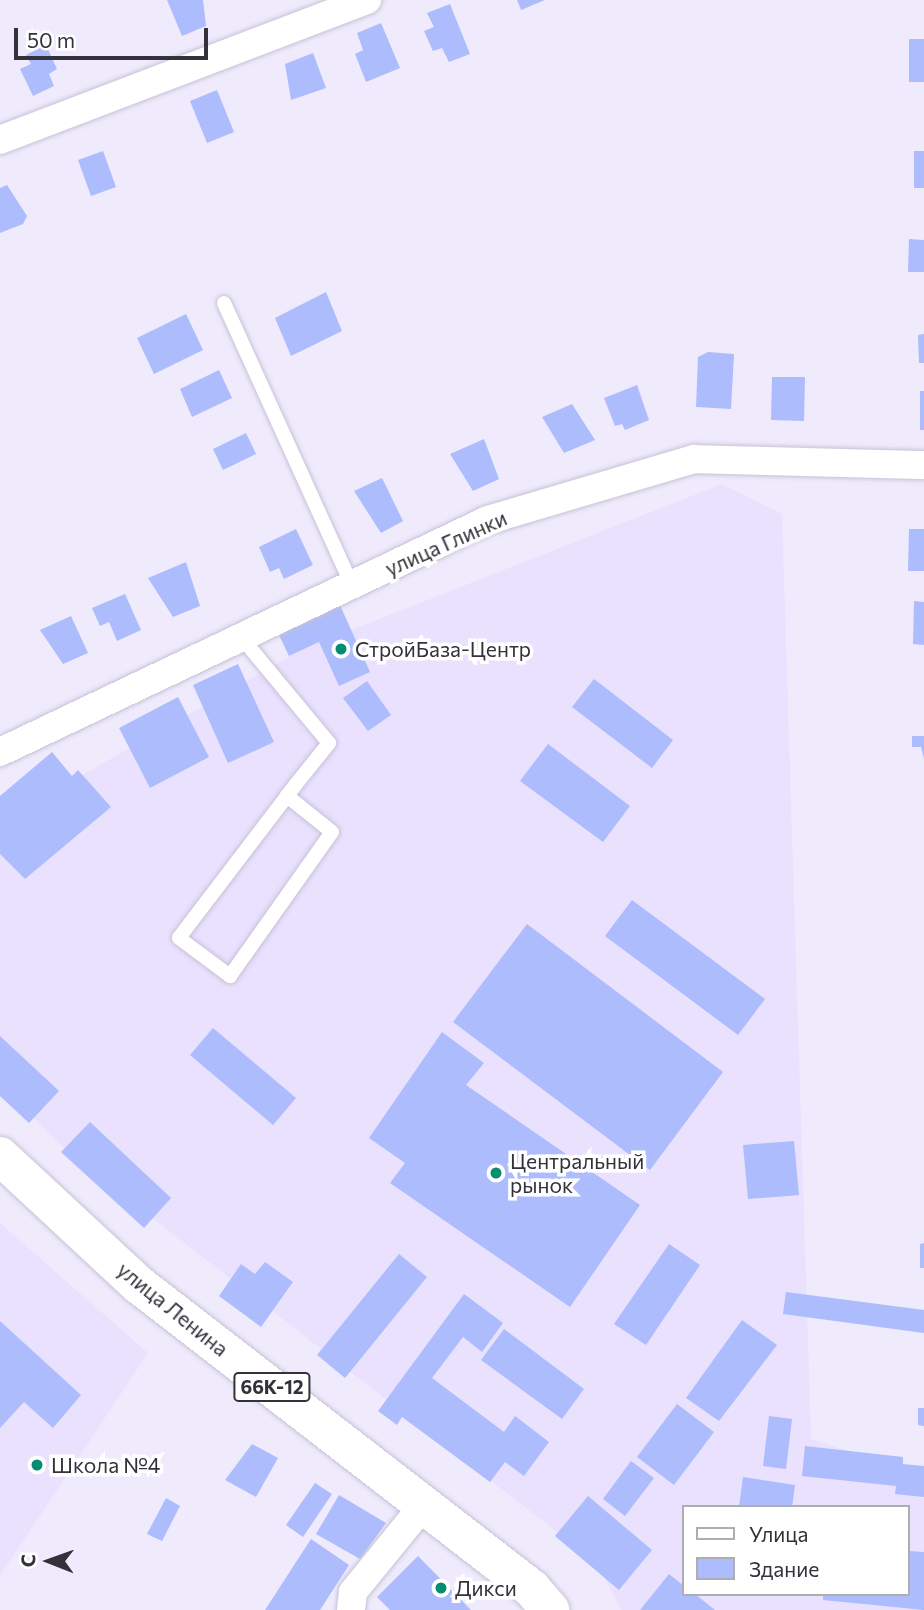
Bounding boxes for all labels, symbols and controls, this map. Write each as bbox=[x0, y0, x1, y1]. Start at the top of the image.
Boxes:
scale bar bbox=[18, 14, 212, 58]
text: 50 m bbox=[27, 27, 75, 52]
street label: улица Глинки bbox=[381, 505, 511, 581]
place label: СтройБаза-Центр bbox=[355, 636, 531, 662]
marker: СтройБаза-Центр bbox=[333, 641, 349, 657]
place label: Центральный рынок bbox=[510, 1148, 644, 1198]
marker: Центральный рынок bbox=[488, 1165, 504, 1181]
street label: улица Ленина bbox=[113, 1257, 233, 1361]
road number: 66К-12 bbox=[232, 1372, 312, 1402]
place label: Школа №4 bbox=[51, 1452, 160, 1478]
marker: Школа №4 bbox=[29, 1457, 45, 1473]
legend bbox=[682, 1505, 910, 1596]
text: Улица bbox=[749, 1521, 808, 1546]
north arrow bbox=[14, 1526, 84, 1596]
text: С bbox=[16, 1554, 39, 1567]
text: Здание bbox=[749, 1556, 819, 1581]
place label: Дикси bbox=[455, 1575, 517, 1601]
marker: Дикси bbox=[433, 1580, 449, 1596]

